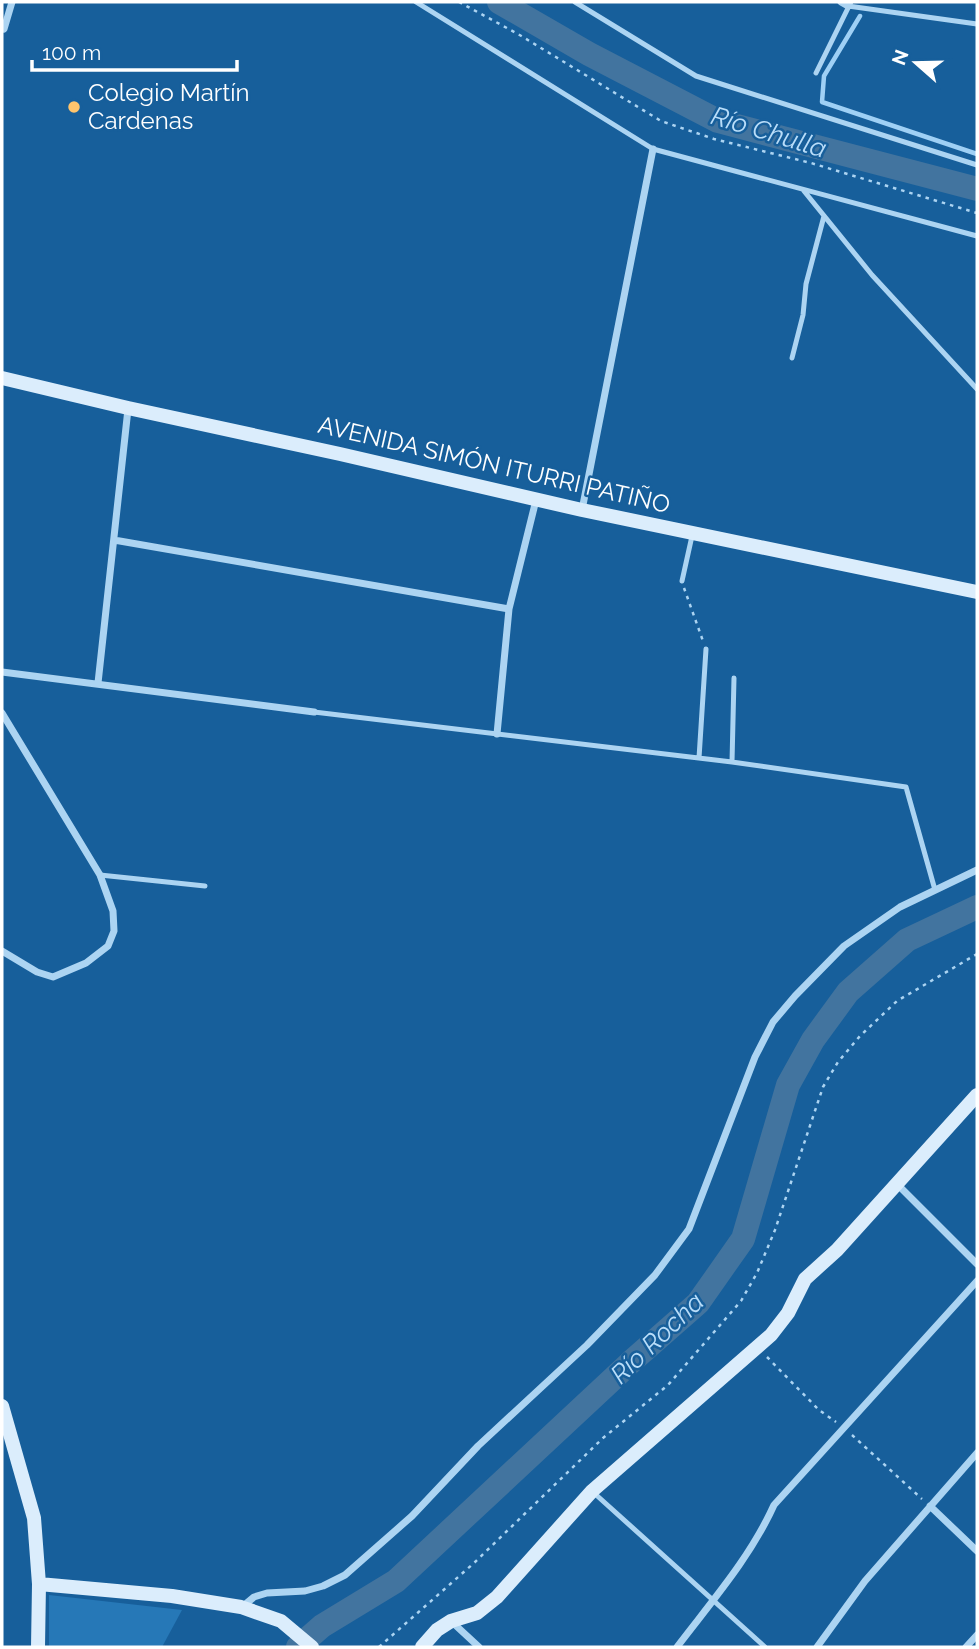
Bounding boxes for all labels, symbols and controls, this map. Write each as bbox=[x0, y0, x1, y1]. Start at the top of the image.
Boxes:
scale bar bbox=[32, 28, 236, 72]
north arrow bbox=[881, 28, 951, 98]
text: 100 m bbox=[42, 40, 101, 65]
text: N bbox=[887, 47, 913, 68]
place label: Colegio Martín Cardenas bbox=[88, 78, 250, 135]
marker: Colegio Martín Cardenas bbox=[66, 99, 82, 115]
water label: Río Chulla bbox=[708, 100, 830, 164]
street label: AVENIDA SIMÓN ITURRI PATIÑO bbox=[315, 410, 673, 519]
water label: Río Rocha bbox=[604, 1286, 710, 1390]

